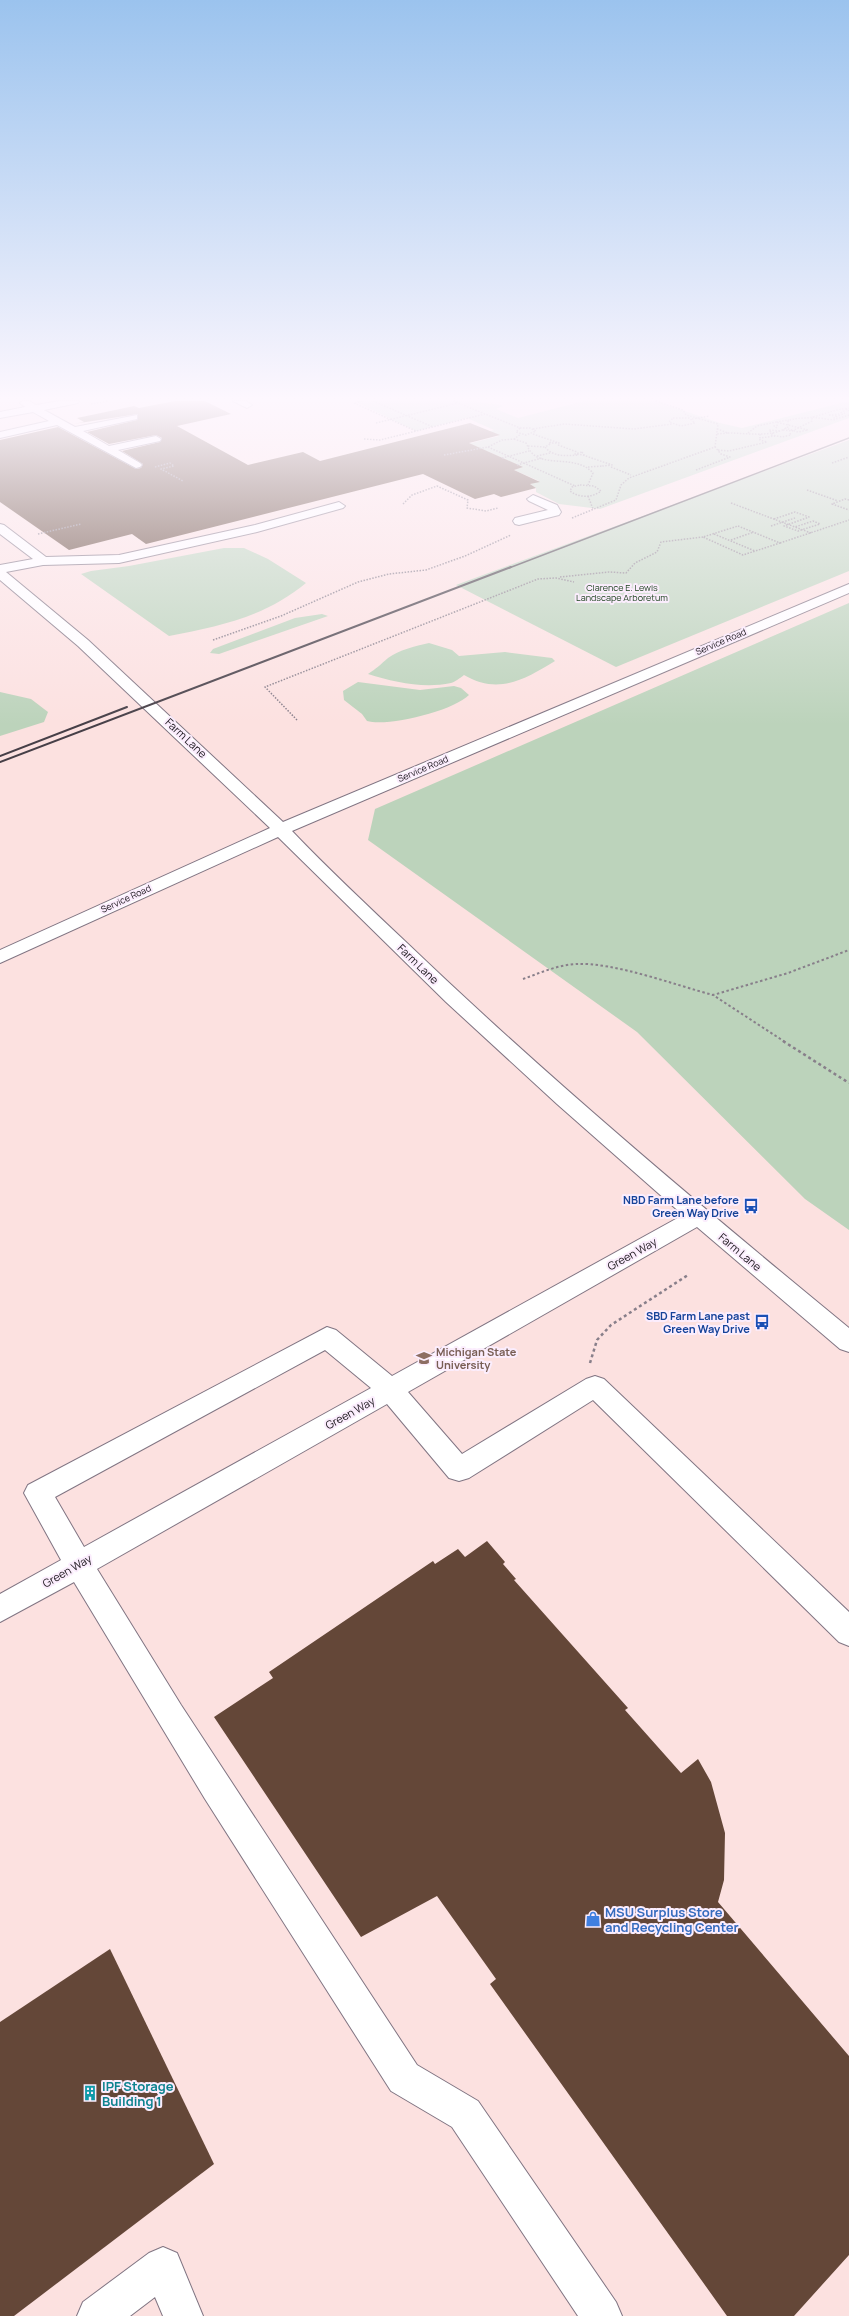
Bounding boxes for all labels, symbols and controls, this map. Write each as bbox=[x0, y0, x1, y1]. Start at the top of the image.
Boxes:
park label: Clarence E. Lewis Landscape Arboretum bbox=[576, 581, 668, 604]
street label: Service Road bbox=[693, 625, 748, 658]
street label: Farm Lane bbox=[162, 715, 211, 761]
street label: Service Road bbox=[395, 752, 450, 785]
street label: Service Road bbox=[99, 881, 153, 916]
street label: Farm Lane bbox=[395, 940, 443, 987]
place label: NBD Farm Lane before Green Way Drive bbox=[623, 1192, 739, 1220]
bus stop icon: NBD Farm Lane before Green Way Drive bbox=[742, 1197, 760, 1215]
street label: Farm Lane bbox=[716, 1229, 765, 1274]
street label: Green Way bbox=[604, 1234, 659, 1273]
place label: SBD Farm Lane past Green Way Drive bbox=[646, 1308, 750, 1336]
bus stop icon: SBD Farm Lane past Green Way Drive bbox=[753, 1313, 771, 1331]
place label: Michigan State University bbox=[436, 1344, 517, 1372]
school or university icon: Michigan State University bbox=[415, 1349, 433, 1367]
street label: Green Way bbox=[322, 1393, 377, 1432]
street label: Green Way bbox=[39, 1550, 94, 1591]
place label: MSU Surplus Store and Recycling Center bbox=[605, 1903, 739, 1936]
shop icon: MSU Surplus Store and Recycling Center bbox=[584, 1910, 602, 1928]
place label: IPF Storage Building 1 bbox=[102, 2077, 174, 2110]
building icon: IPF Storage Building 1 bbox=[81, 2084, 99, 2102]

